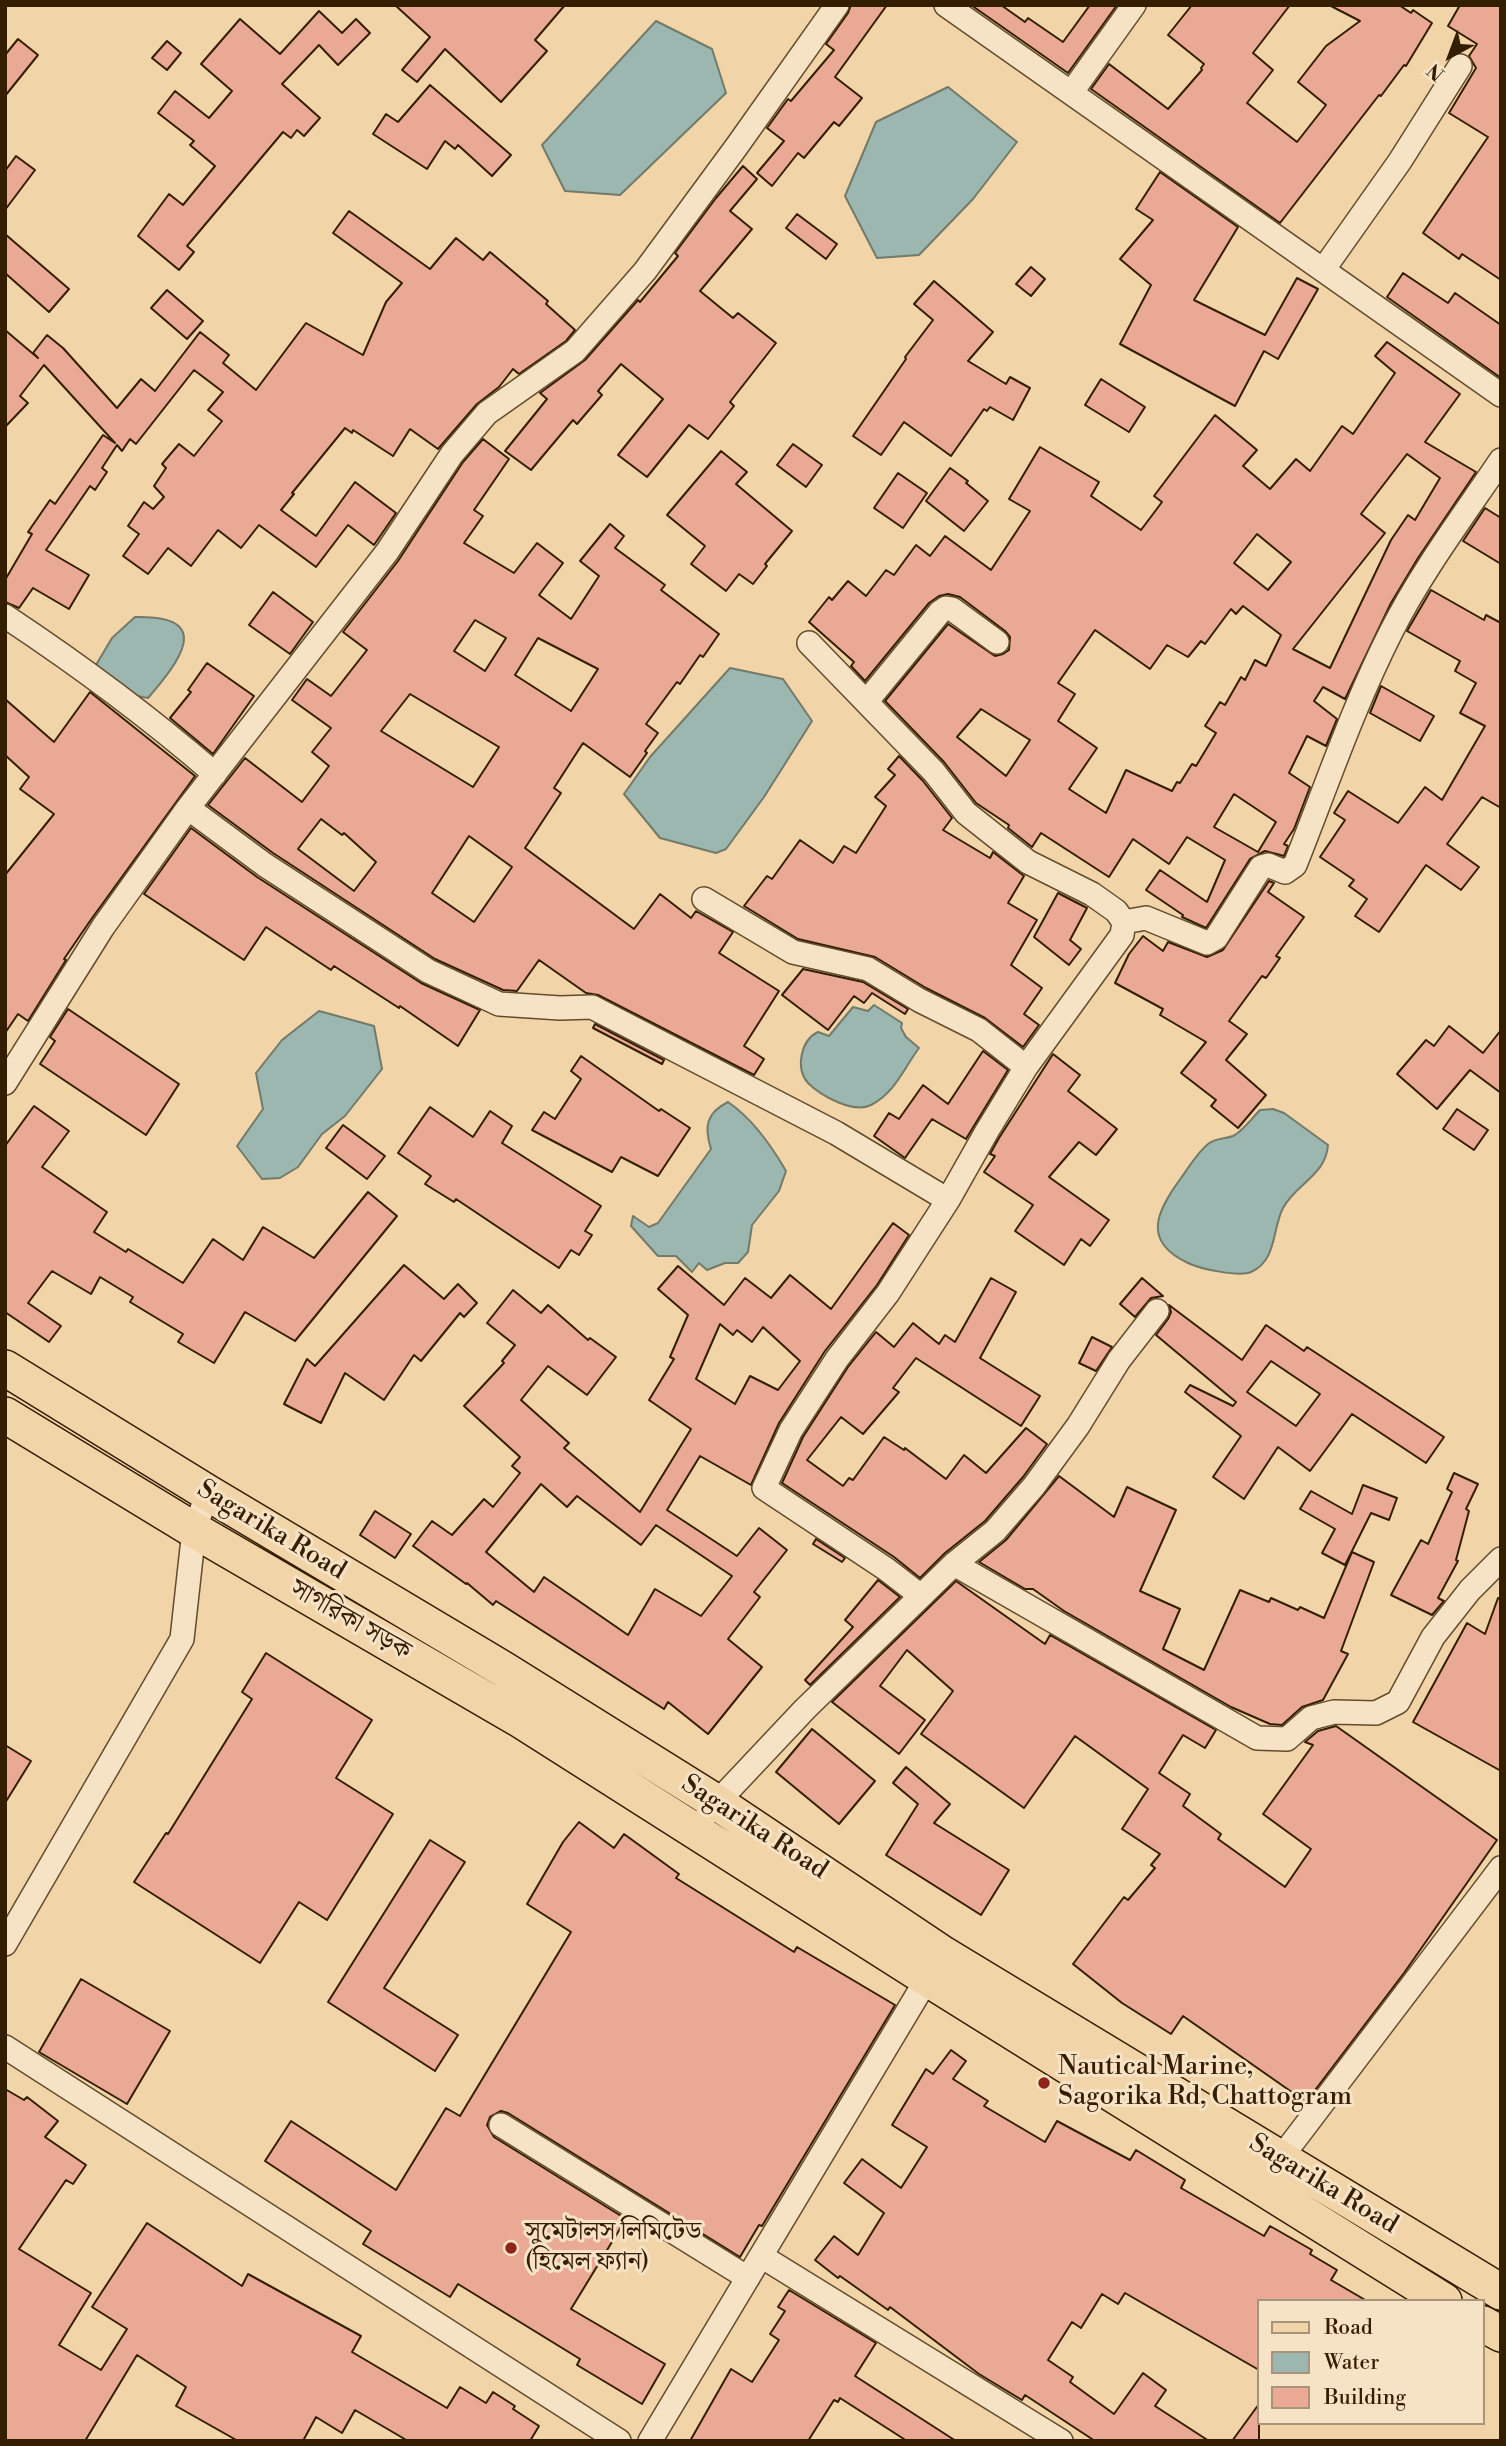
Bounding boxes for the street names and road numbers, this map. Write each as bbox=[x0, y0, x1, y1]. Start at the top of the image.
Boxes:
street label: Sagarika Road bbox=[191, 1474, 351, 1588]
street label: সাগরিকা সড়ক bbox=[284, 1574, 416, 1668]
street label: Sagarika Road bbox=[675, 1769, 833, 1887]
street label: Sagarika Road bbox=[1243, 2128, 1403, 2242]

